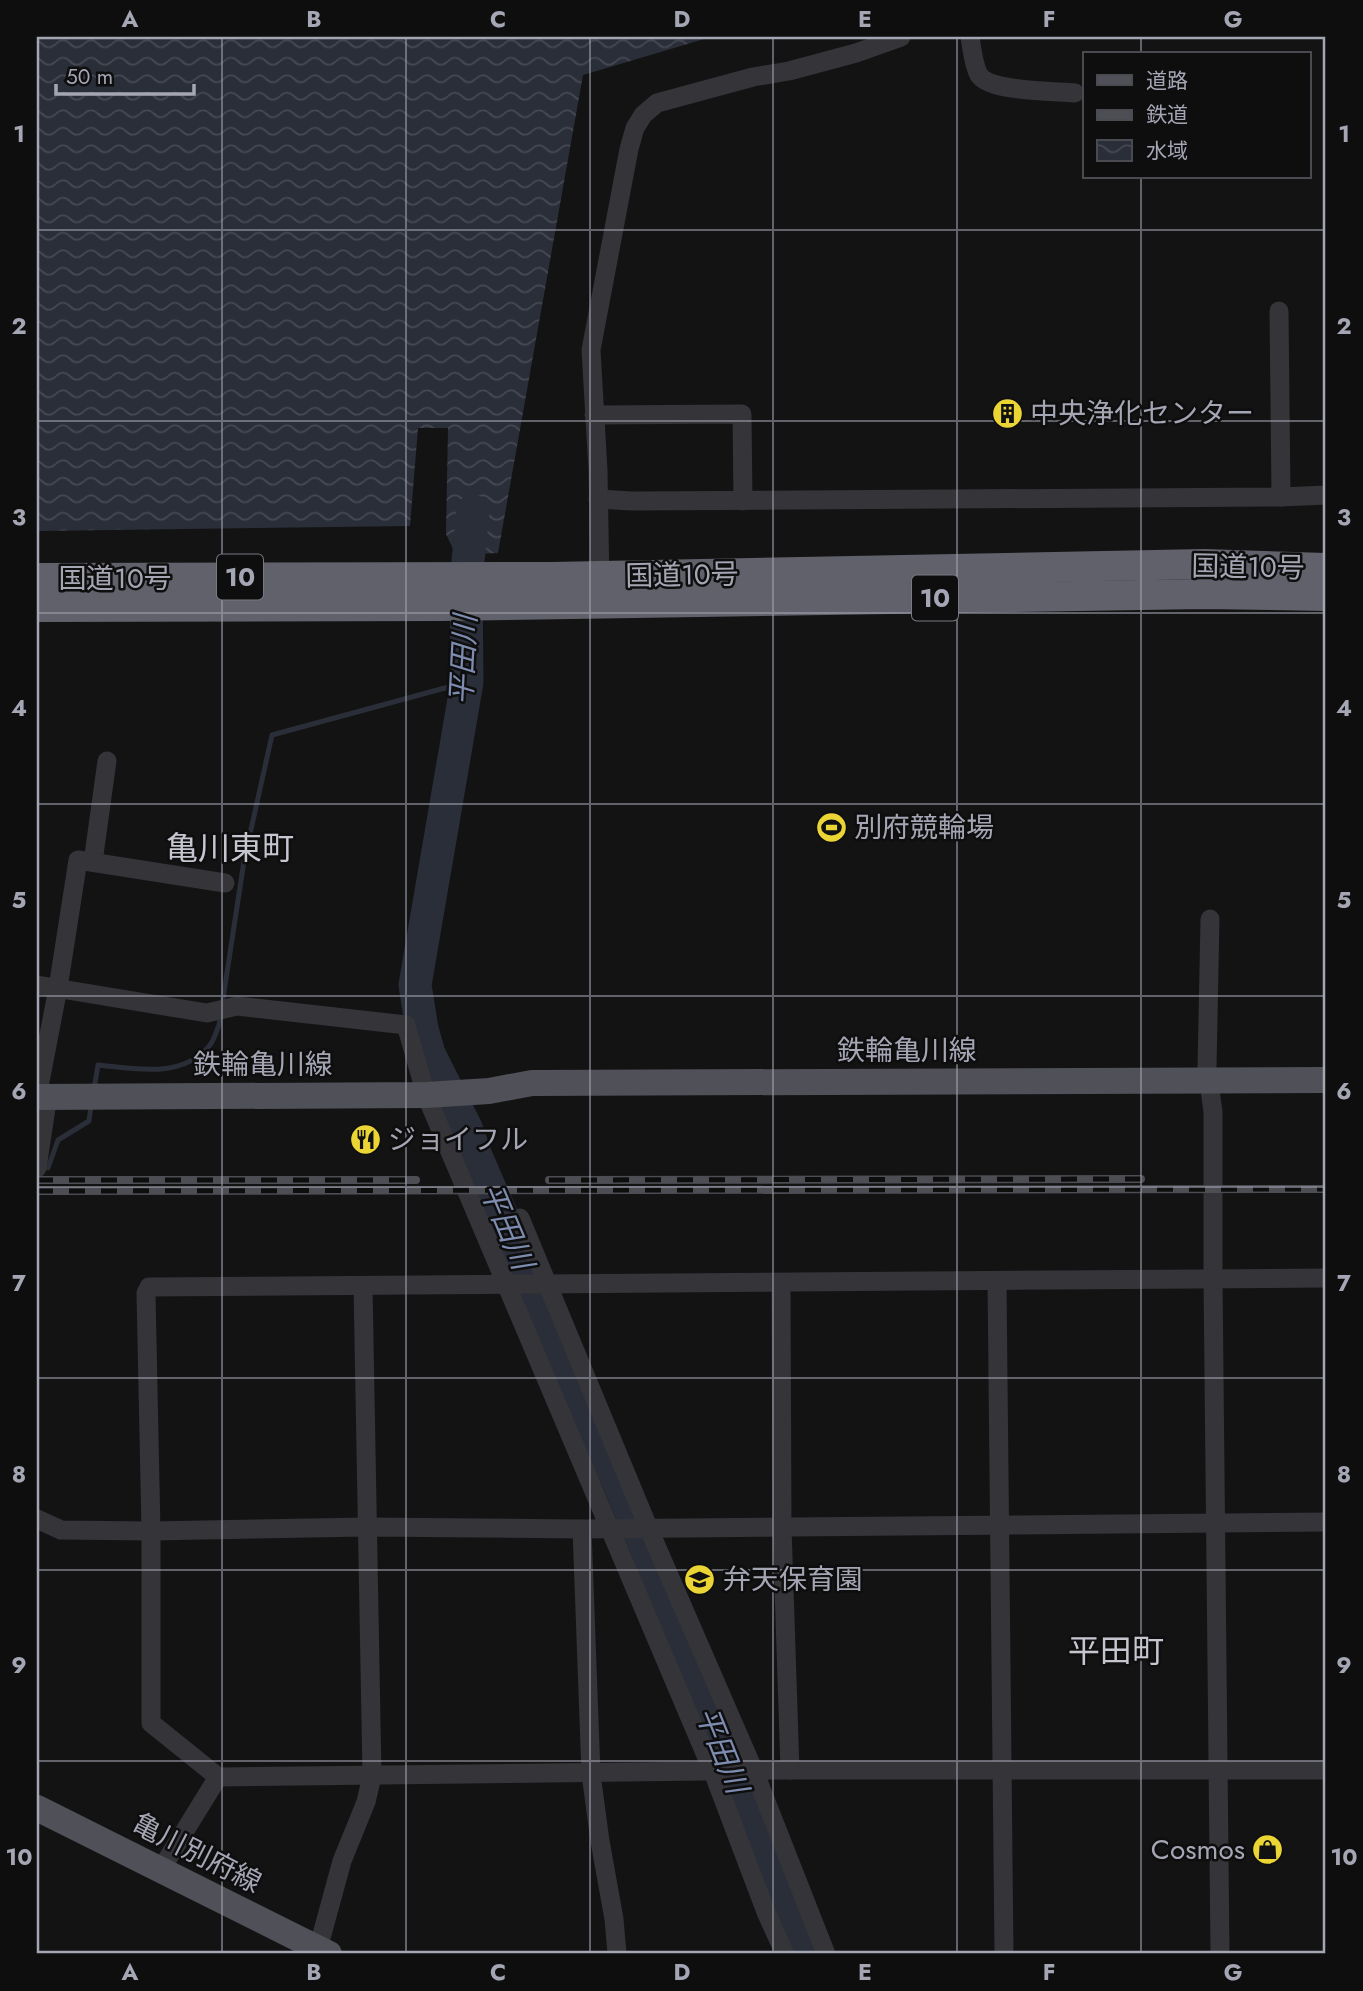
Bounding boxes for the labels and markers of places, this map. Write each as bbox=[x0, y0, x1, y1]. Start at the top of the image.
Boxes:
place label: 中央浄化センター bbox=[1030, 393, 1254, 434]
building icon: 中央浄化センター bbox=[990, 396, 1024, 430]
place label: 別府競輪場 bbox=[854, 807, 994, 848]
sports icon: 別府競輪場 bbox=[814, 810, 848, 844]
place label: ジョイフル bbox=[388, 1119, 528, 1160]
restaurant icon: ジョイフル bbox=[348, 1122, 382, 1156]
place label: 弁天保育園 bbox=[723, 1559, 863, 1600]
school or university icon: 弁天保育園 bbox=[683, 1562, 717, 1596]
place label: Cosmos bbox=[1151, 1829, 1245, 1870]
shop icon: Cosmos bbox=[1251, 1832, 1285, 1866]

